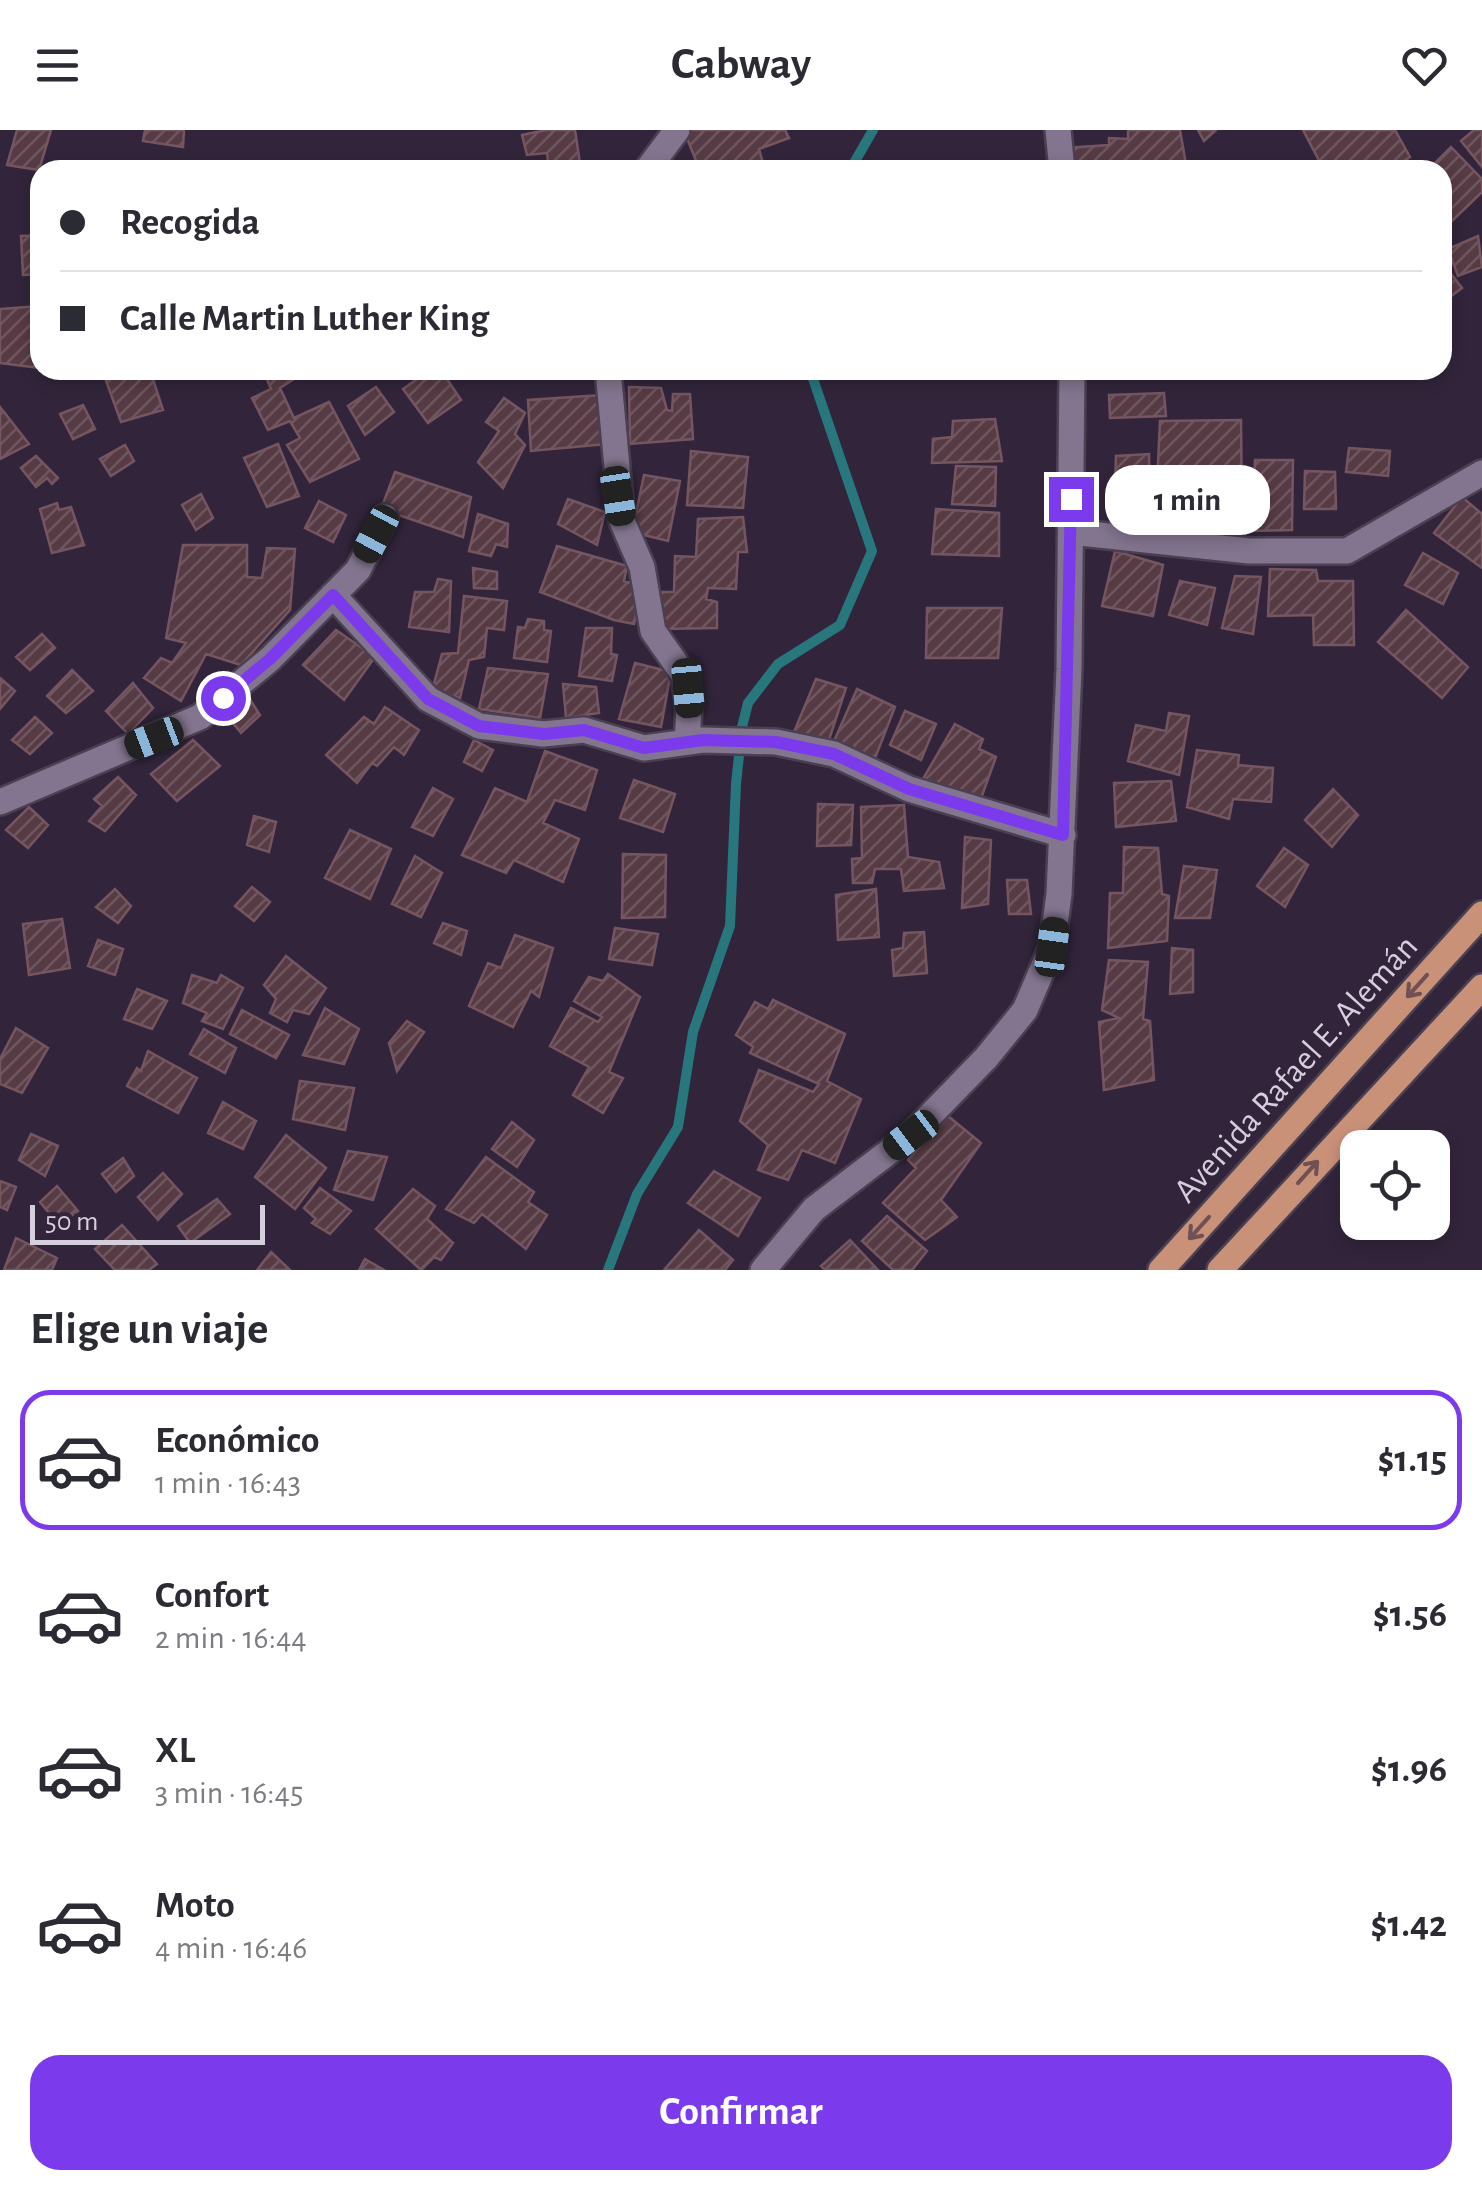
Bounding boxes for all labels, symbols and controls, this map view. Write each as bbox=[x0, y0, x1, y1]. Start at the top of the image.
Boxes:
icon: menu bbox=[30, 38, 85, 93]
icon: heart bbox=[1397, 38, 1452, 93]
text: Cabway bbox=[671, 42, 811, 87]
text: Recogida bbox=[120, 204, 260, 242]
text: Calle Martin Luther King bbox=[120, 300, 489, 338]
car bbox=[598, 464, 638, 528]
callout: 1 min bbox=[1106, 464, 1271, 534]
route end bbox=[1049, 477, 1094, 522]
text: 1 min bbox=[1154, 484, 1221, 516]
car bbox=[349, 500, 403, 568]
car bbox=[670, 657, 706, 719]
route start bbox=[201, 676, 246, 721]
car bbox=[121, 713, 187, 763]
car bbox=[1033, 915, 1071, 979]
street label: Avenida Rafael E. Alemán bbox=[1167, 929, 1425, 1209]
one-way arrow bbox=[1405, 973, 1428, 998]
car bbox=[878, 1105, 944, 1165]
map controls bbox=[1340, 1130, 1450, 1240]
button: locate bbox=[1340, 1130, 1450, 1240]
one-way arrow bbox=[1297, 1160, 1320, 1185]
scale bar bbox=[30, 1200, 265, 1244]
text: 50 m bbox=[45, 1208, 99, 1236]
one-way arrow bbox=[1188, 1215, 1211, 1240]
text: Elige un viaje bbox=[30, 1307, 269, 1352]
icon: car bbox=[35, 1415, 125, 1505]
text: Económico bbox=[155, 1422, 319, 1460]
text: $1.15 bbox=[1377, 1441, 1447, 1479]
text: 1 min · 16:43 bbox=[155, 1467, 301, 1499]
icon: car bbox=[35, 1570, 125, 1660]
text: Confort bbox=[155, 1577, 269, 1615]
text: $1.56 bbox=[1373, 1596, 1447, 1634]
text: 2 min · 16:44 bbox=[155, 1622, 307, 1654]
icon: car bbox=[35, 1725, 125, 1815]
text: XL bbox=[155, 1732, 195, 1770]
text: $1.96 bbox=[1371, 1751, 1447, 1789]
text: 3 min · 16:45 bbox=[155, 1777, 303, 1809]
icon: car bbox=[35, 1880, 125, 1970]
text: Moto bbox=[155, 1887, 235, 1925]
text: $1.42 bbox=[1371, 1906, 1447, 1944]
text: 4 min · 16:46 bbox=[155, 1932, 307, 1964]
button: Confirmar bbox=[30, 2055, 1452, 2170]

